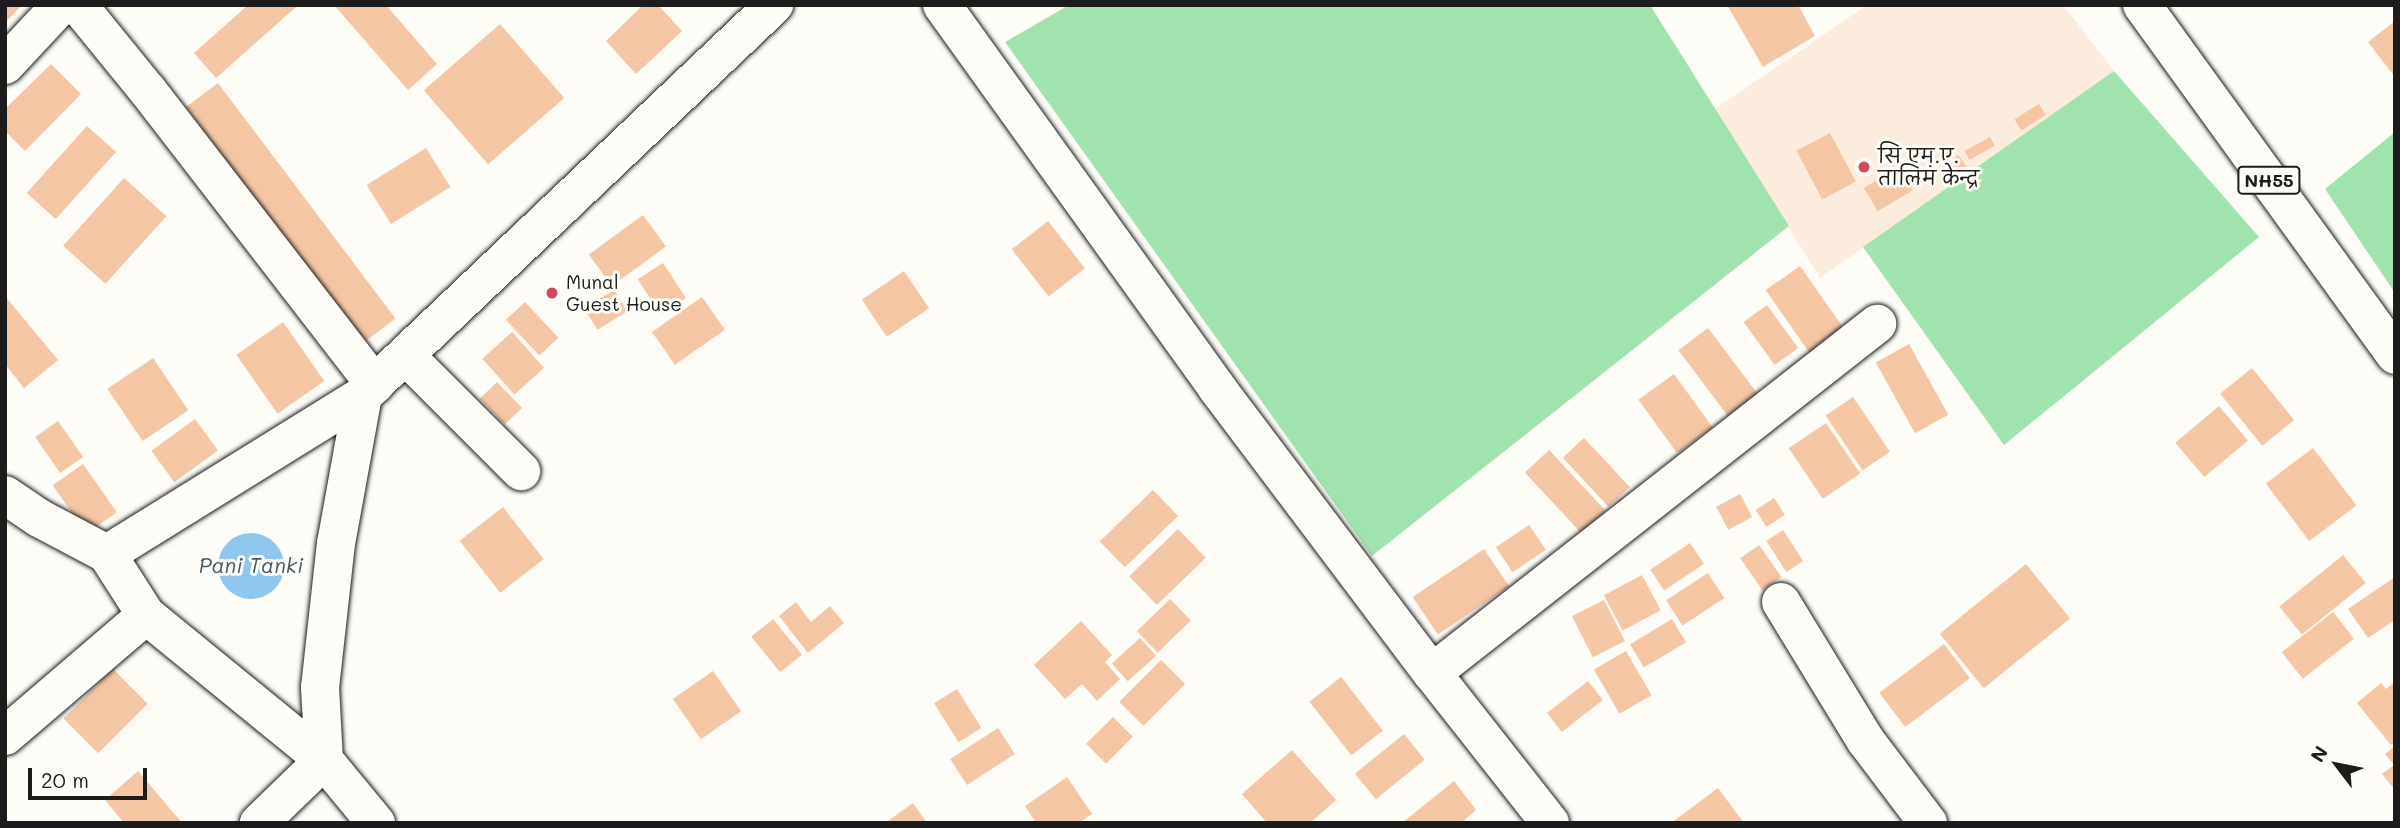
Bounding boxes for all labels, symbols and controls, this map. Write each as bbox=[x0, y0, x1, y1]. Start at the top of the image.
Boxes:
place label: सि.एम्.ए. तालिम केन्द्र bbox=[1878, 145, 1979, 189]
marker: सि.एम्.ए. तालिम केन्द्र bbox=[1856, 159, 1872, 175]
road number: NH55 bbox=[2236, 166, 2302, 195]
place label: Munal Guest House bbox=[566, 271, 682, 315]
marker: Munal Guest House bbox=[544, 285, 560, 301]
water label: Pani Tanki bbox=[199, 552, 303, 578]
north arrow bbox=[2302, 730, 2372, 800]
text: N bbox=[2304, 741, 2333, 766]
scale bar bbox=[32, 754, 150, 798]
text: 20 m bbox=[41, 766, 89, 793]

